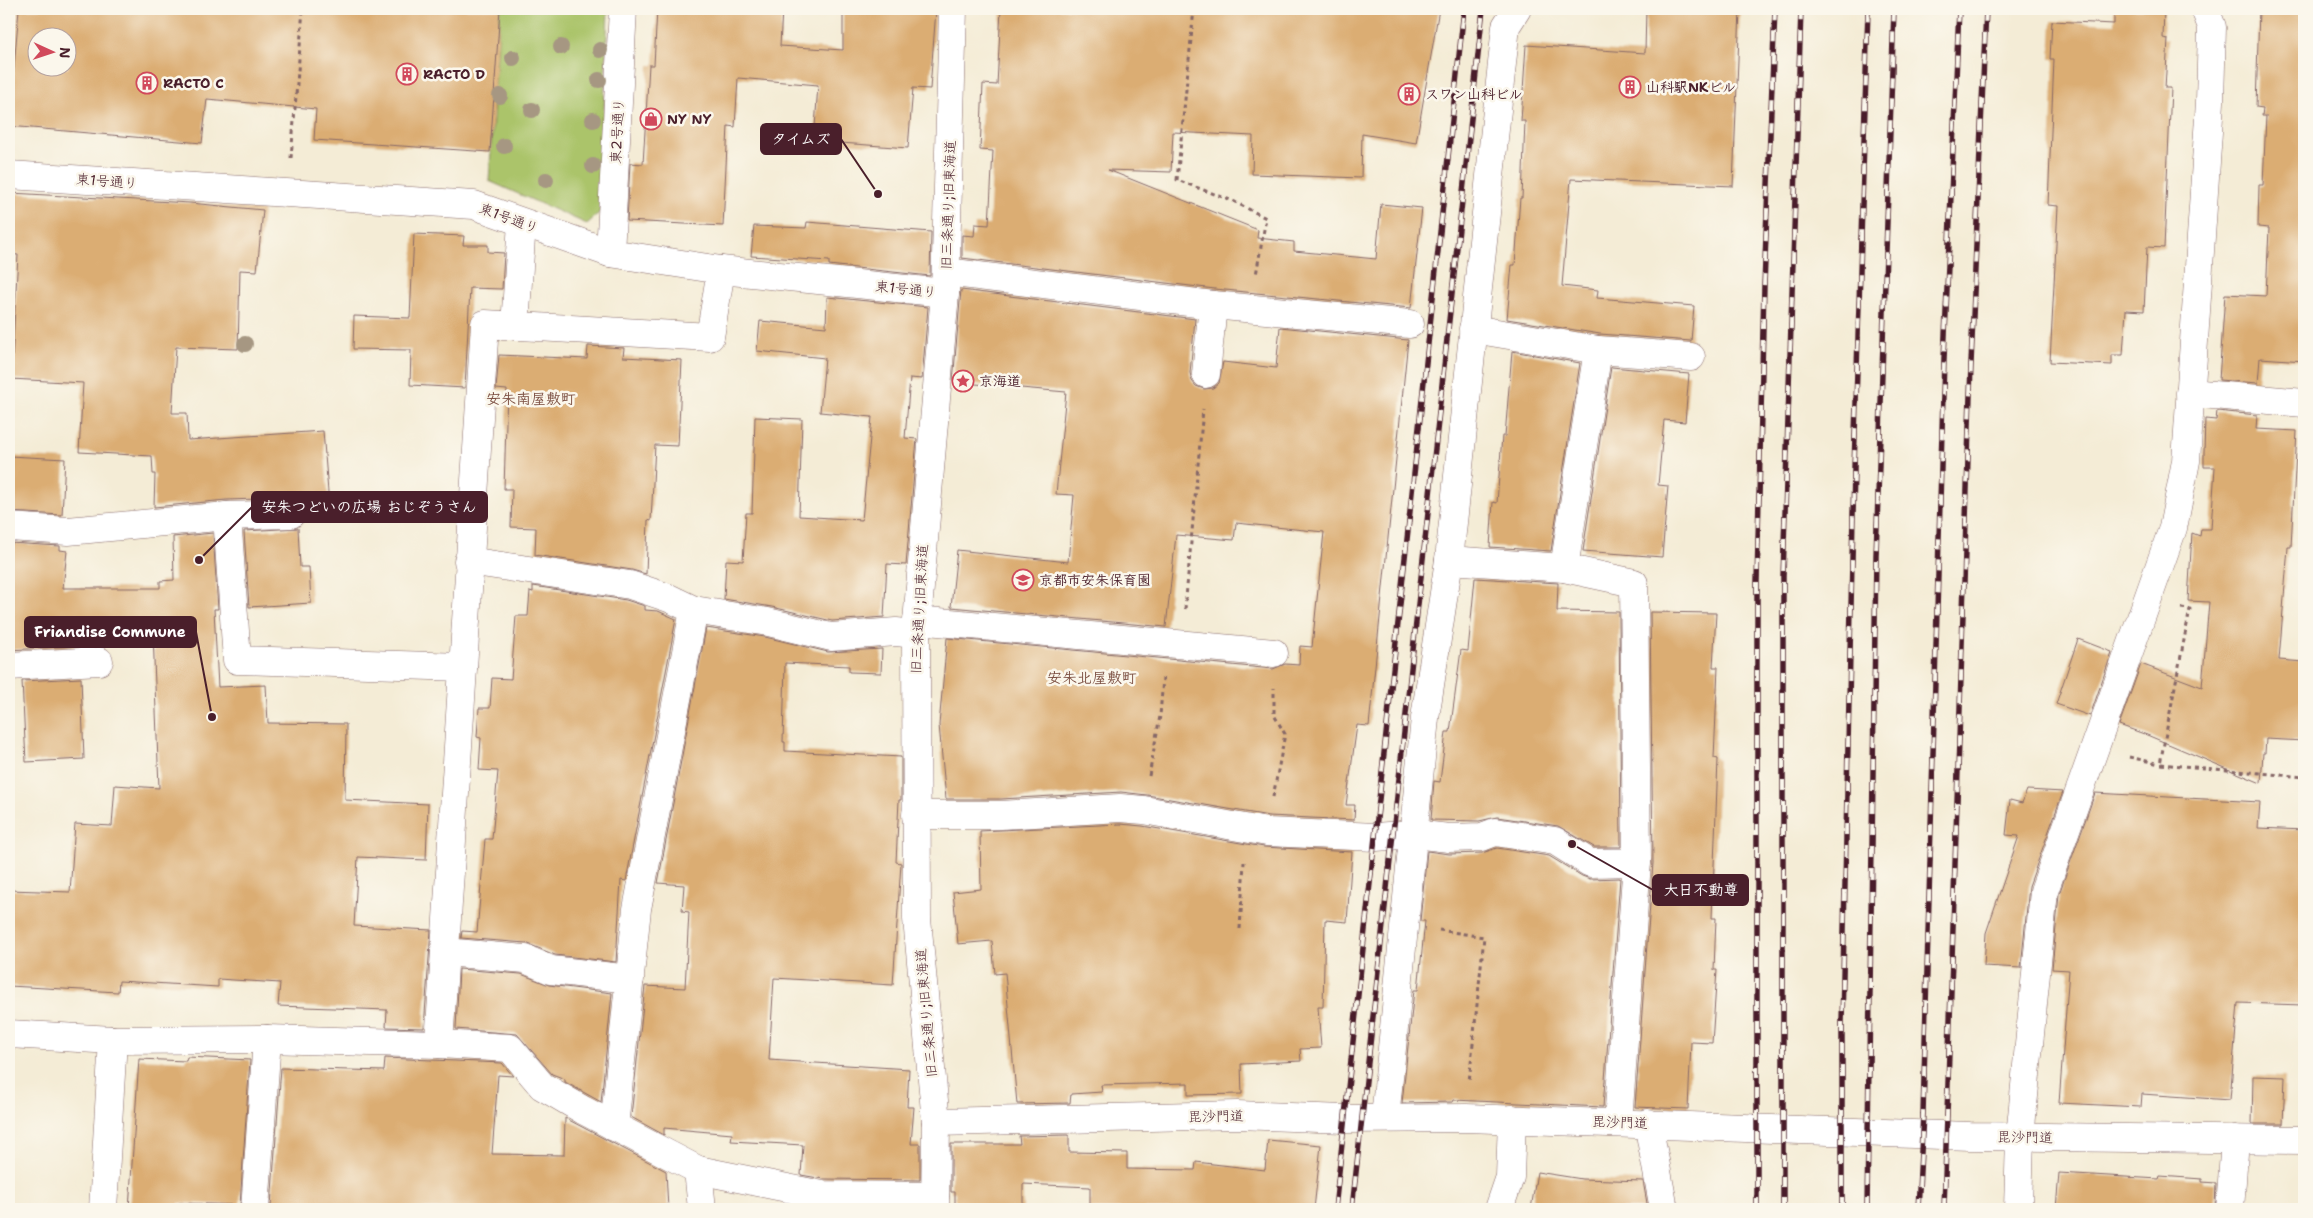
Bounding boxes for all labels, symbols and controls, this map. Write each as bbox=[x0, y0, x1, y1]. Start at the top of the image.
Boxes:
north arrow bbox=[28, 28, 78, 78]
text: N bbox=[56, 47, 74, 59]
building icon: RACTO D bbox=[395, 62, 419, 86]
place label: RACTO D bbox=[423, 65, 485, 83]
building icon: RACTO C bbox=[135, 71, 159, 95]
place label: RACTO C bbox=[163, 74, 224, 92]
building icon: 山科駅NKビル bbox=[1618, 75, 1642, 99]
place label: 山科駅NKビル bbox=[1646, 78, 1736, 96]
building icon: スワン山科ビル bbox=[1397, 82, 1421, 106]
place label: スワン山科ビル bbox=[1425, 85, 1523, 103]
street label: 東2号通り bbox=[606, 98, 628, 164]
shop icon: NY NY bbox=[639, 107, 663, 131]
place label: NY NY bbox=[667, 110, 712, 128]
callout: タイムズ bbox=[761, 124, 841, 154]
text: タイムズ bbox=[772, 129, 830, 149]
street label: 旧三条通り;旧東海道 bbox=[937, 140, 959, 270]
street label: 東1号通り bbox=[76, 170, 138, 192]
street label: 東1号通り bbox=[477, 199, 541, 237]
street label: 東1号通り bbox=[874, 277, 938, 301]
place icon: 京海道 bbox=[951, 369, 975, 393]
place label: 京海道 bbox=[979, 372, 1021, 390]
district label: 安朱南屋敷町 bbox=[486, 389, 576, 409]
callout: 安朱つどいの広場 おじぞうさん bbox=[252, 492, 487, 522]
text: 安朱つどいの広場 おじぞうさん bbox=[261, 497, 477, 517]
street label: 旧三条通り;旧東海道 bbox=[907, 544, 931, 674]
school or university icon: 京都市安朱保育園 bbox=[1011, 568, 1035, 592]
place label: 京都市安朱保育園 bbox=[1039, 571, 1151, 589]
callout: Friandise Commune bbox=[25, 617, 196, 647]
text: Friandise Commune bbox=[34, 622, 186, 642]
district label: 安朱北屋敷町 bbox=[1047, 668, 1137, 688]
callout: 大日不動尊 bbox=[1653, 875, 1748, 905]
text: 大日不動尊 bbox=[1663, 880, 1739, 900]
street label: 旧三条通り;旧東海道 bbox=[911, 948, 941, 1078]
street label: 毘沙門道 bbox=[1188, 1107, 1244, 1125]
street label: 毘沙門道 bbox=[1592, 1112, 1648, 1132]
street label: 毘沙門道 bbox=[1997, 1128, 2053, 1146]

